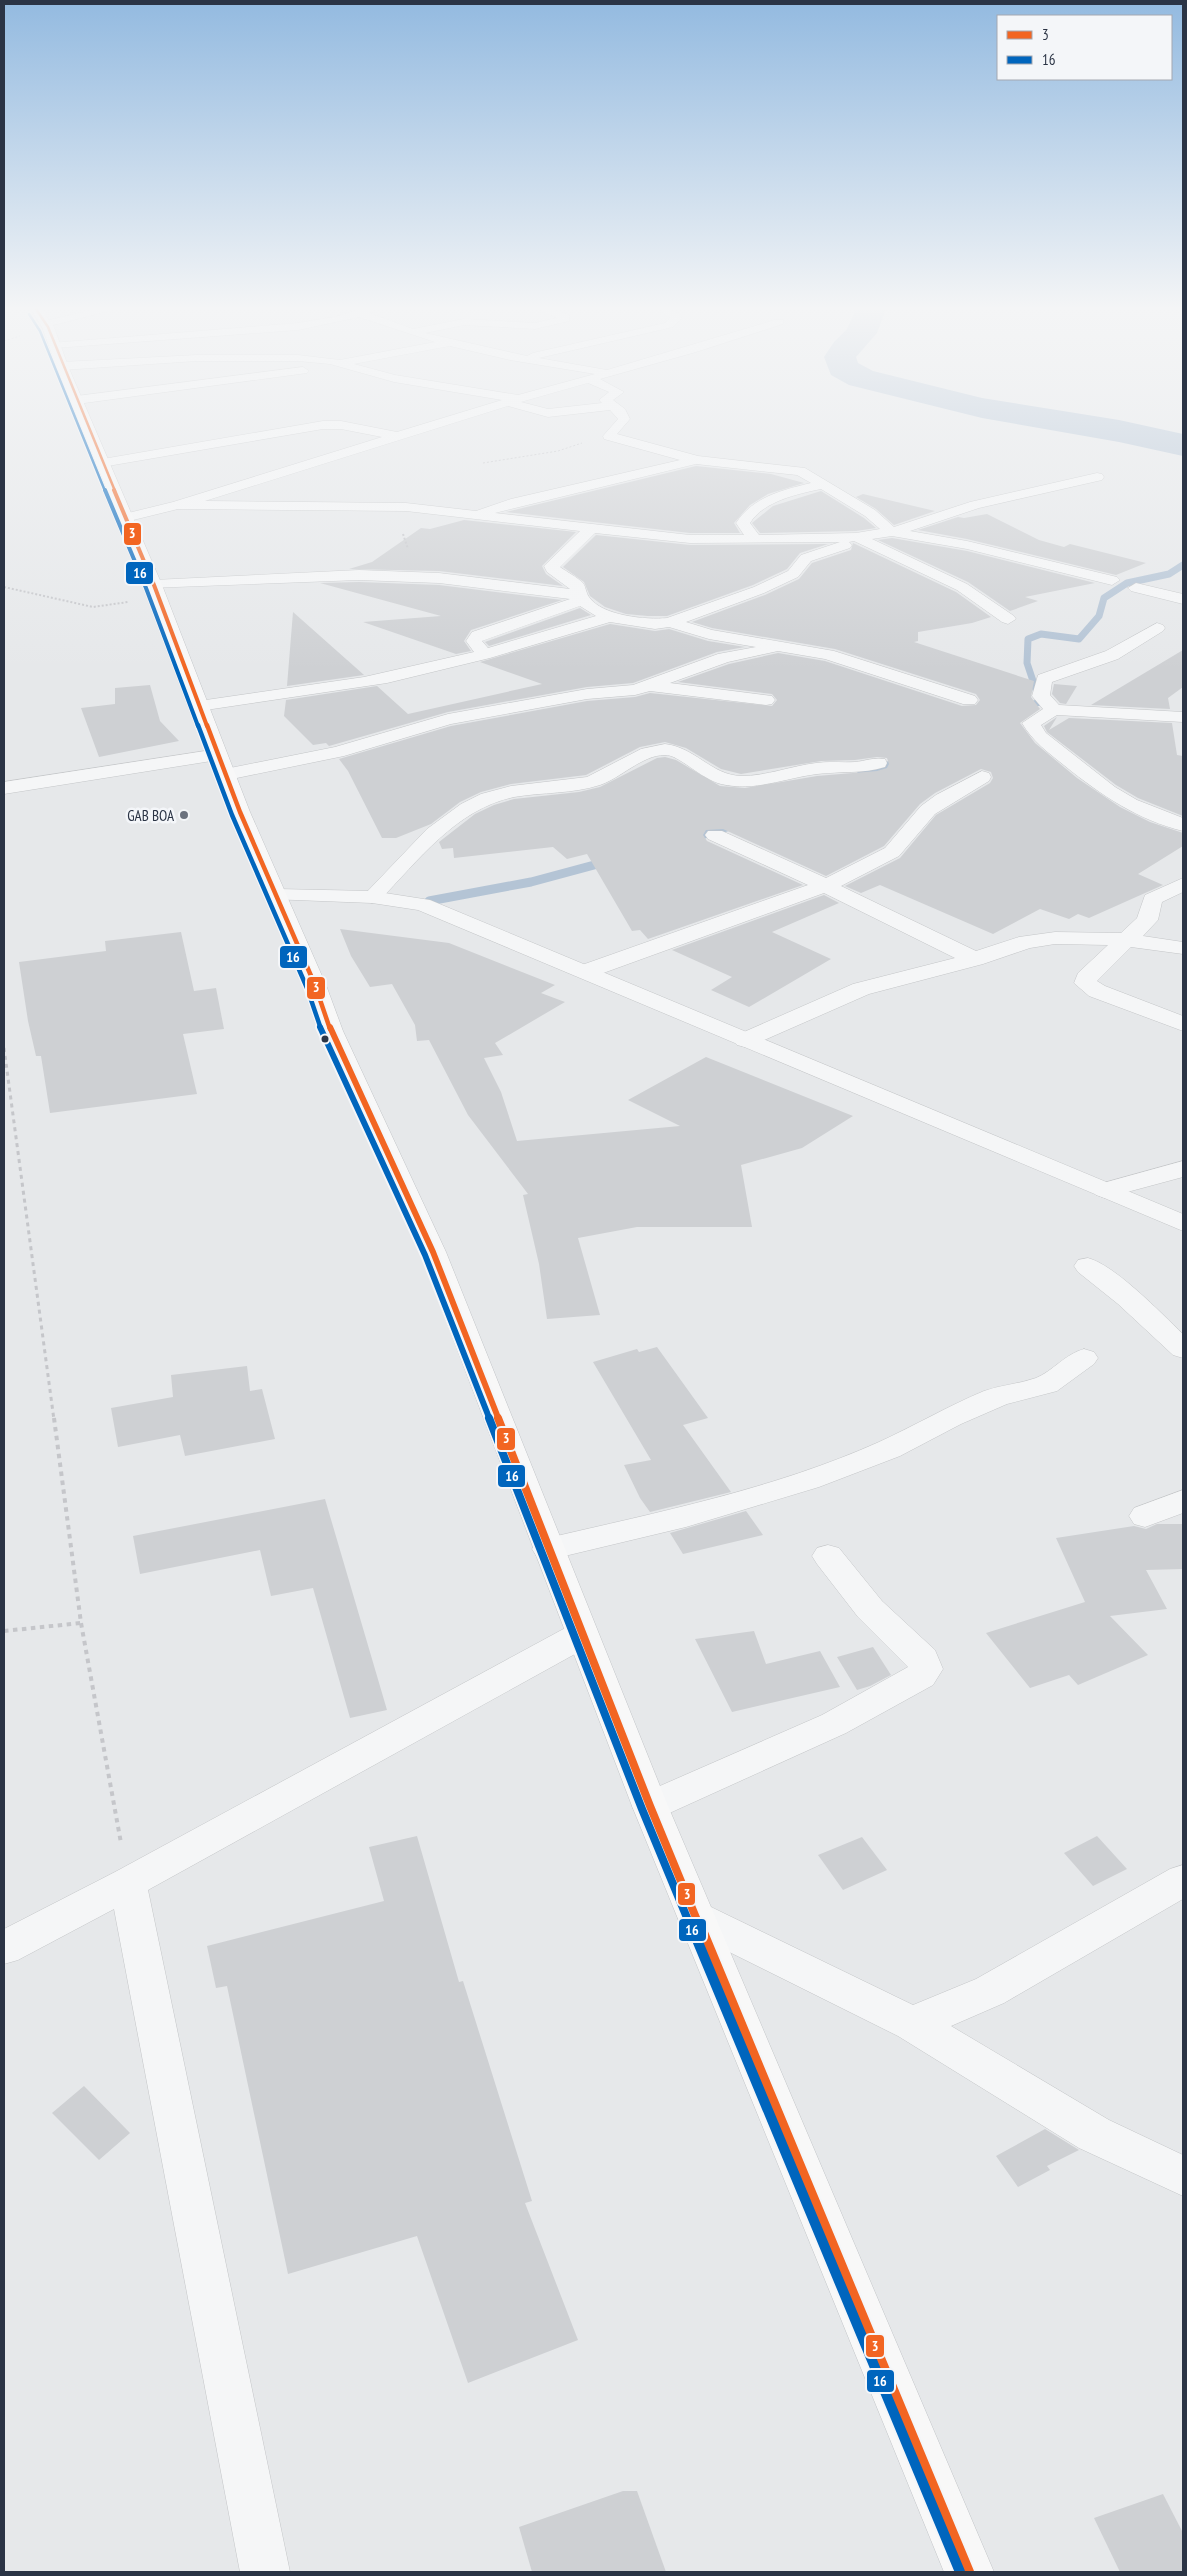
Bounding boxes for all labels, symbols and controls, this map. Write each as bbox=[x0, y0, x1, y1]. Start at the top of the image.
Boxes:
legend bbox=[997, 15, 1172, 80]
text: 3 bbox=[1042, 25, 1049, 44]
text: 16 bbox=[1042, 50, 1056, 69]
line badge: 3 bbox=[123, 522, 142, 546]
text: 3 bbox=[129, 524, 135, 542]
line badge: 16 bbox=[125, 561, 154, 585]
text: 16 bbox=[133, 564, 147, 582]
place label: GAB BOA bbox=[127, 806, 175, 825]
marker: GAB BOA bbox=[178, 809, 190, 821]
line badge: 16 bbox=[279, 945, 308, 969]
text: 16 bbox=[286, 948, 300, 966]
line badge: 3 bbox=[306, 976, 326, 1000]
text: 3 bbox=[313, 978, 319, 996]
unlabelled marker bbox=[320, 1034, 330, 1044]
line badge: 3 bbox=[496, 1427, 516, 1451]
text: 3 bbox=[503, 1429, 509, 1447]
line badge: 16 bbox=[497, 1464, 526, 1488]
text: 16 bbox=[505, 1467, 519, 1485]
line badge: 3 bbox=[677, 1882, 696, 1906]
text: 3 bbox=[684, 1885, 690, 1903]
line badge: 16 bbox=[678, 1918, 707, 1942]
text: 16 bbox=[685, 1921, 699, 1939]
line badge: 3 bbox=[865, 2334, 885, 2358]
text: 3 bbox=[872, 2337, 878, 2355]
line badge: 16 bbox=[866, 2369, 895, 2393]
text: 16 bbox=[873, 2372, 887, 2390]

